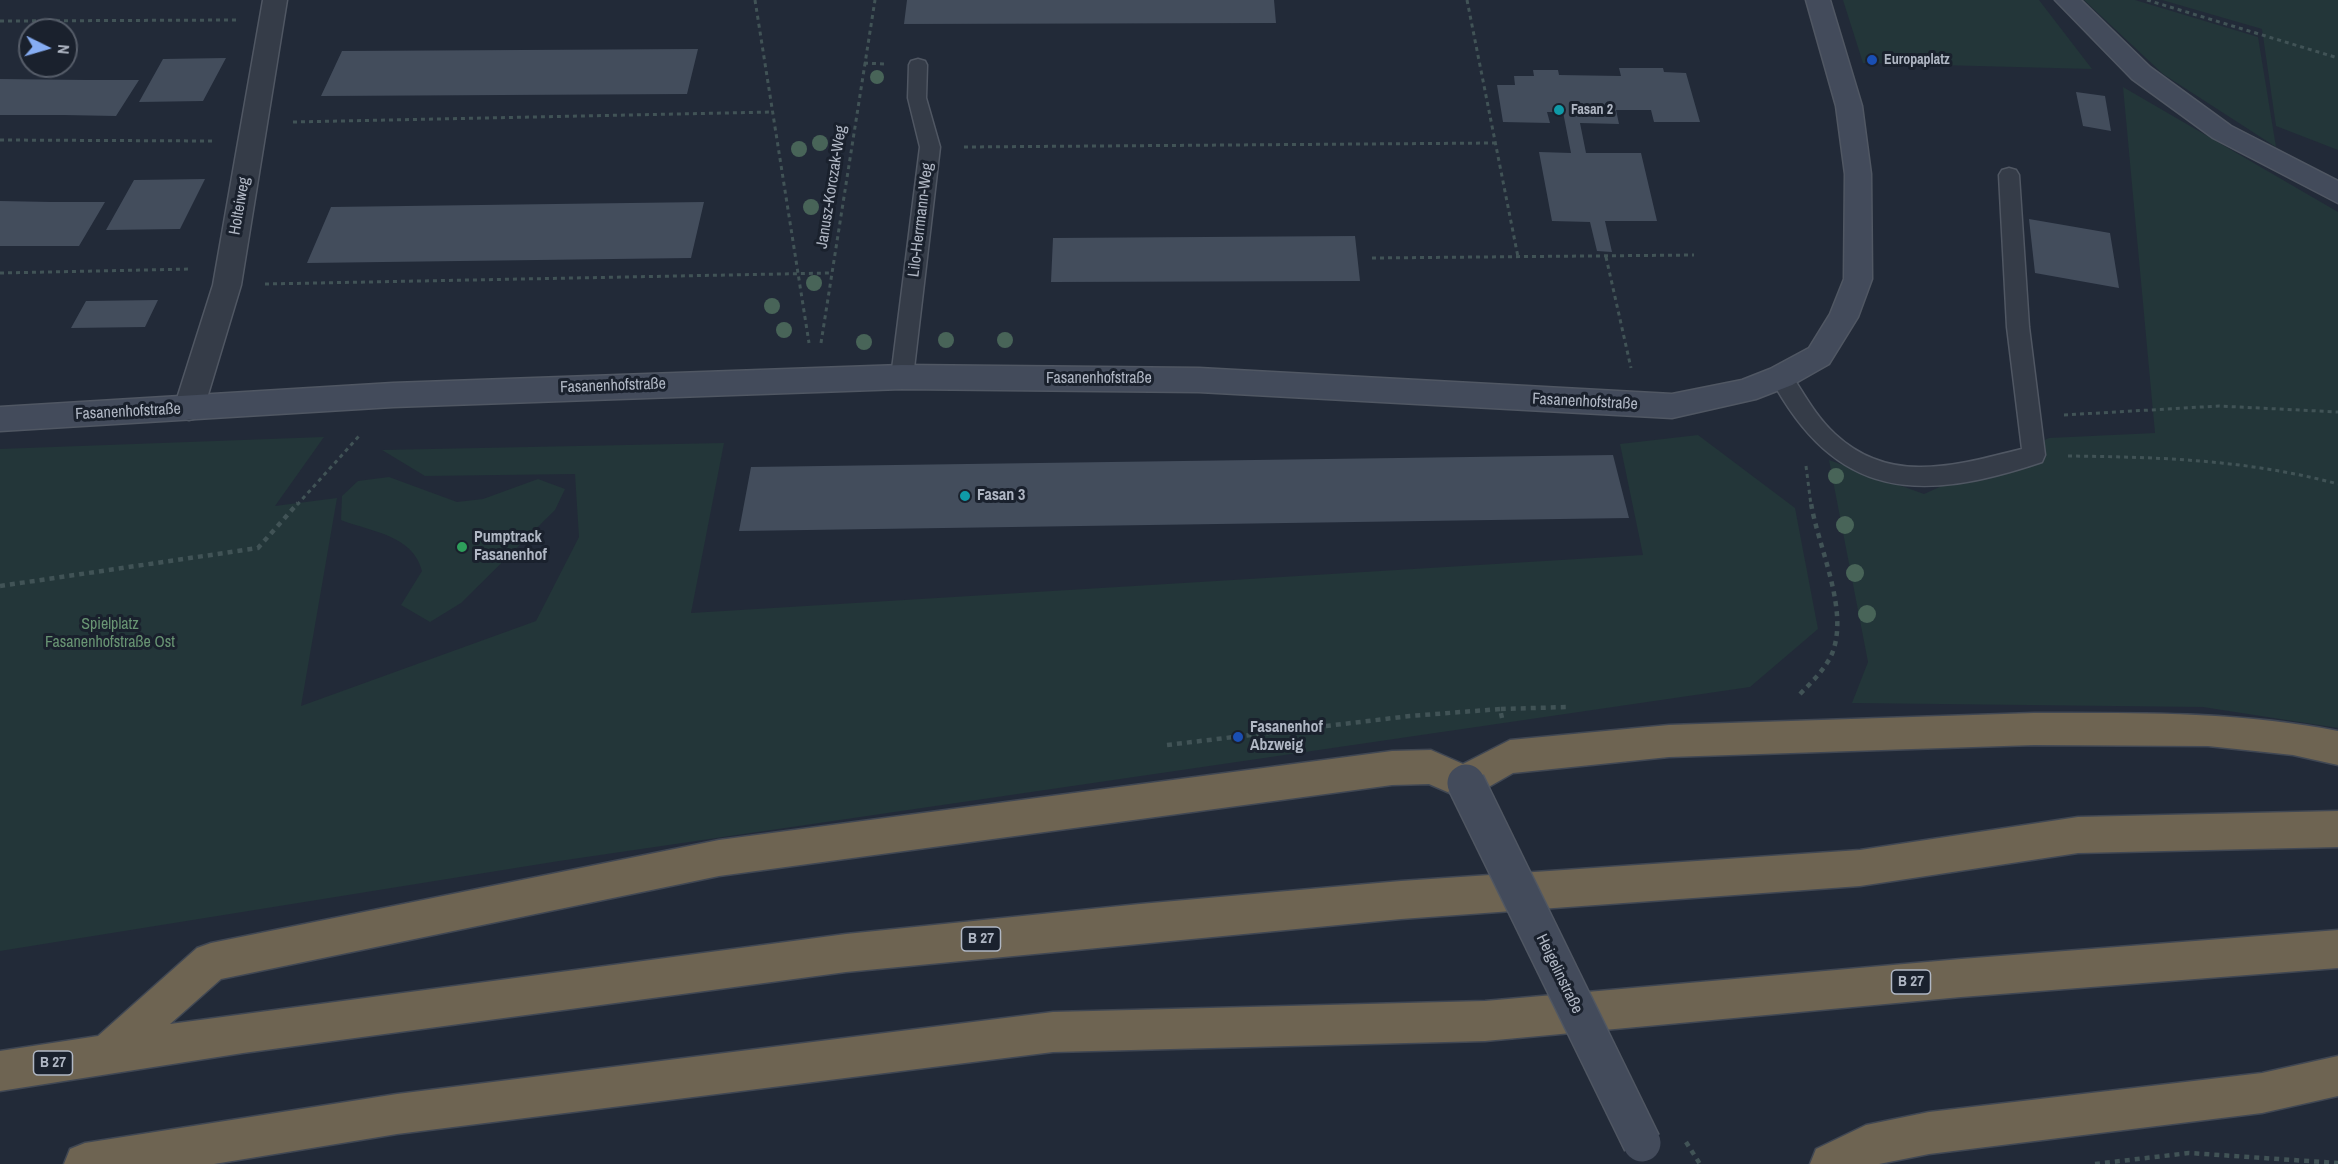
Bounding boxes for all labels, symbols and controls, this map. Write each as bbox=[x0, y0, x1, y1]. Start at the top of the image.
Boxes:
north arrow bbox=[18, 18, 78, 78]
text: N bbox=[53, 44, 75, 55]
place label: Europaplatz bbox=[1884, 52, 1950, 68]
marker: Europaplatz bbox=[1865, 53, 1879, 67]
place label: Fasan 2 bbox=[1571, 102, 1613, 118]
marker: Fasan 2 bbox=[1552, 103, 1566, 117]
street label: Janusz-Korczak-Weg bbox=[813, 124, 851, 250]
street label: Lilo-Herrmann-Weg bbox=[904, 162, 938, 278]
street label: Holteiweg bbox=[225, 176, 255, 236]
street label: Fasanenhofstraße bbox=[1046, 369, 1152, 389]
street label: Fasanenhofstraße bbox=[560, 375, 666, 397]
street label: Fasanenhofstraße bbox=[1532, 390, 1638, 414]
street label: Fasanenhofstraße bbox=[75, 400, 181, 424]
place label: Fasan 3 bbox=[977, 486, 1025, 506]
marker: Fasan 3 bbox=[958, 489, 972, 503]
place label: Pumptrack Fasanenhof bbox=[474, 528, 547, 566]
marker: Pumptrack Fasanenhof bbox=[455, 540, 469, 554]
park label: Spielplatz Fasanenhofstraße Ost bbox=[45, 615, 175, 653]
place label: Fasanenhof Abzweig bbox=[1250, 718, 1323, 756]
marker: Fasanenhof Abzweig bbox=[1231, 730, 1245, 744]
road number: B 27 bbox=[962, 927, 1000, 951]
street label: Heigelinstraße bbox=[1532, 931, 1586, 1017]
road number: B 27 bbox=[1892, 970, 1930, 994]
road number: B 27 bbox=[34, 1051, 72, 1075]

